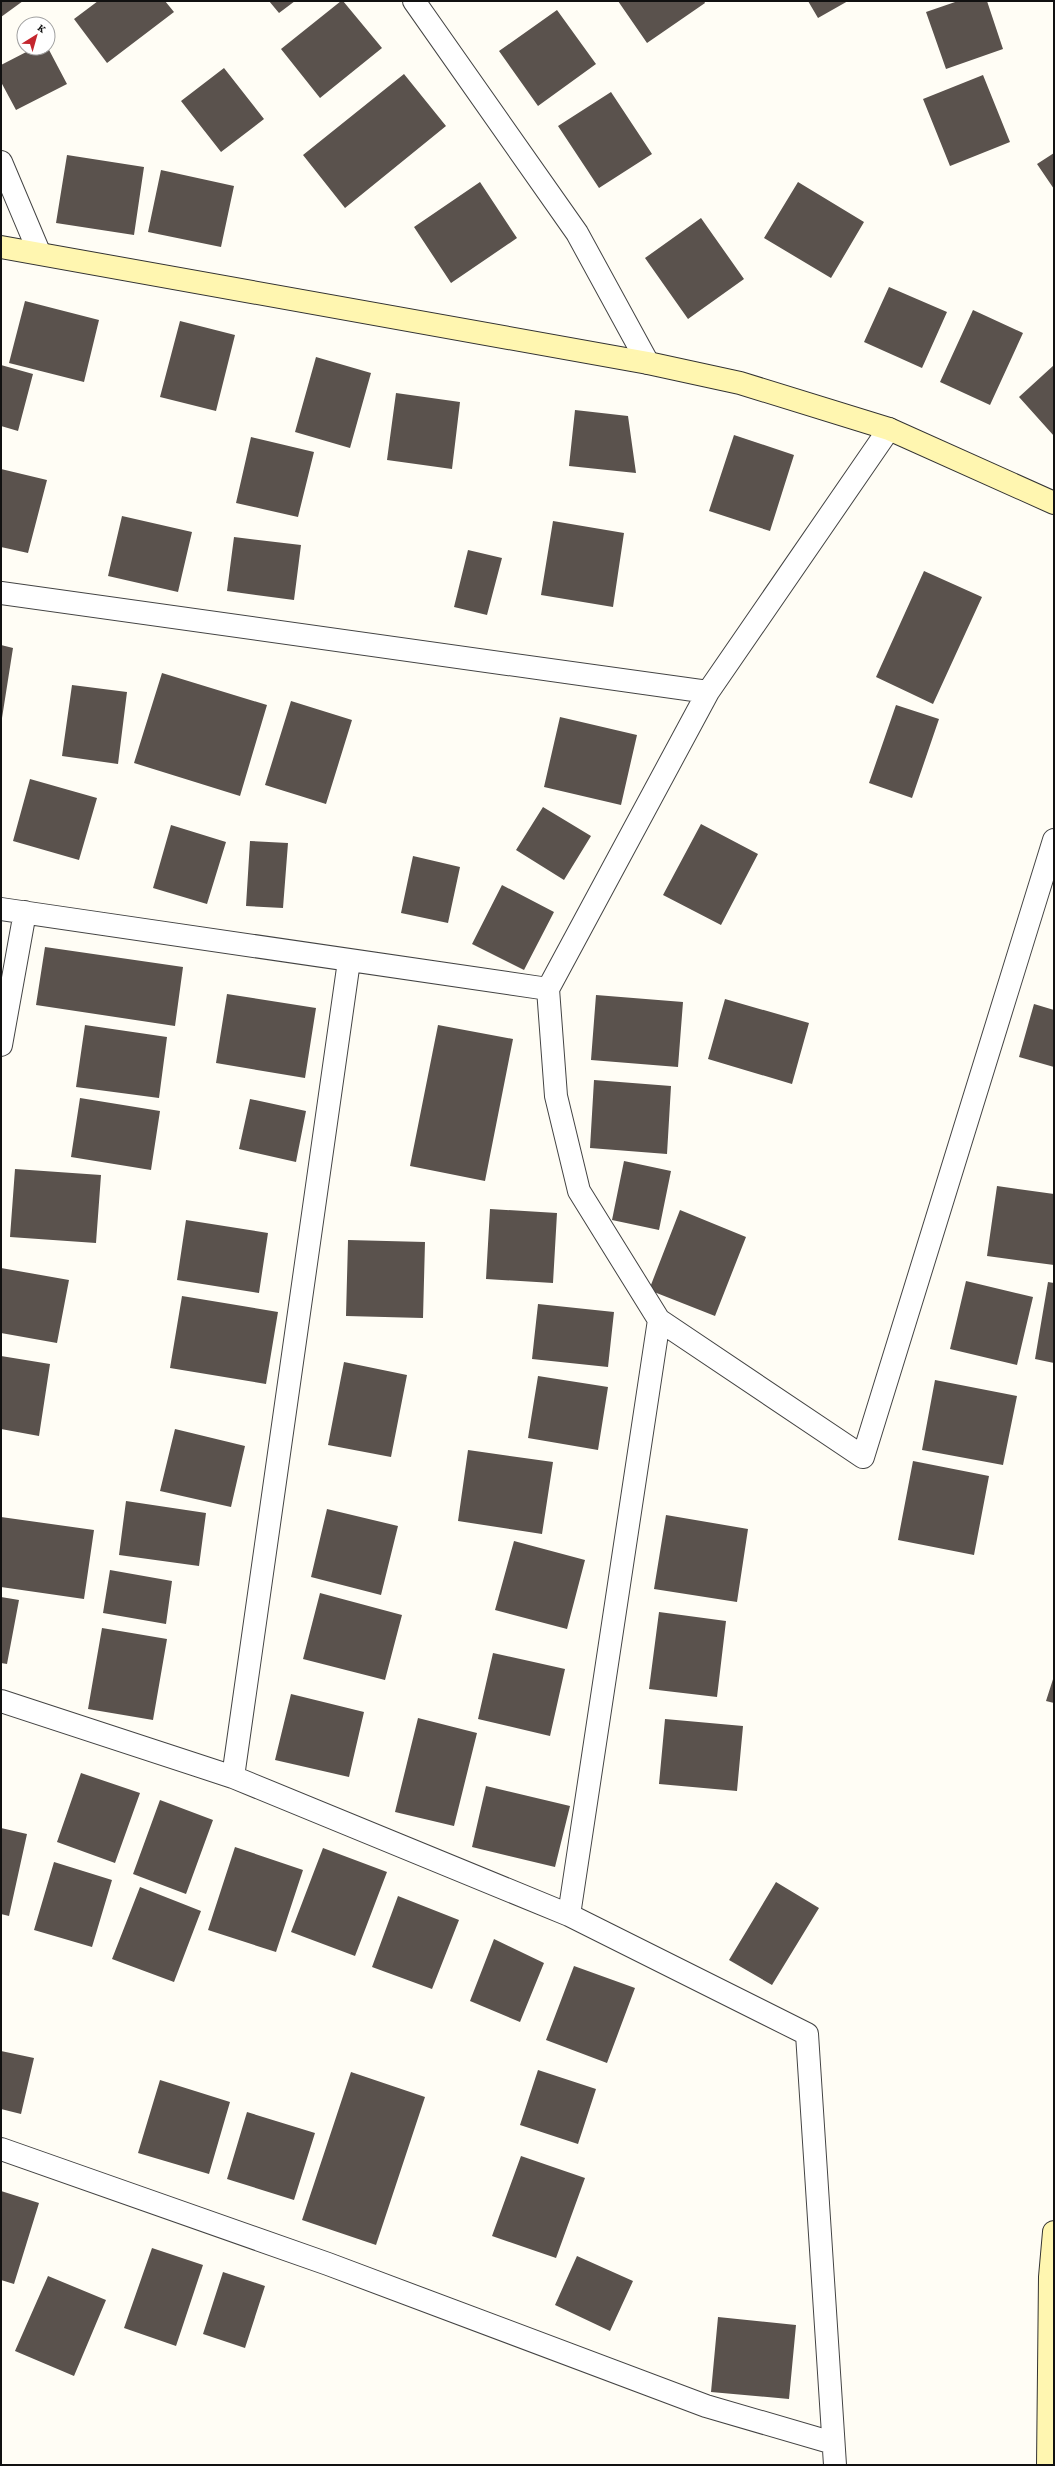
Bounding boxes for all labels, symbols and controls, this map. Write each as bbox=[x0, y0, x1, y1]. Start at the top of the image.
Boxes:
north arrow bbox=[16, 16, 56, 56]
text: K bbox=[36, 21, 49, 36]

